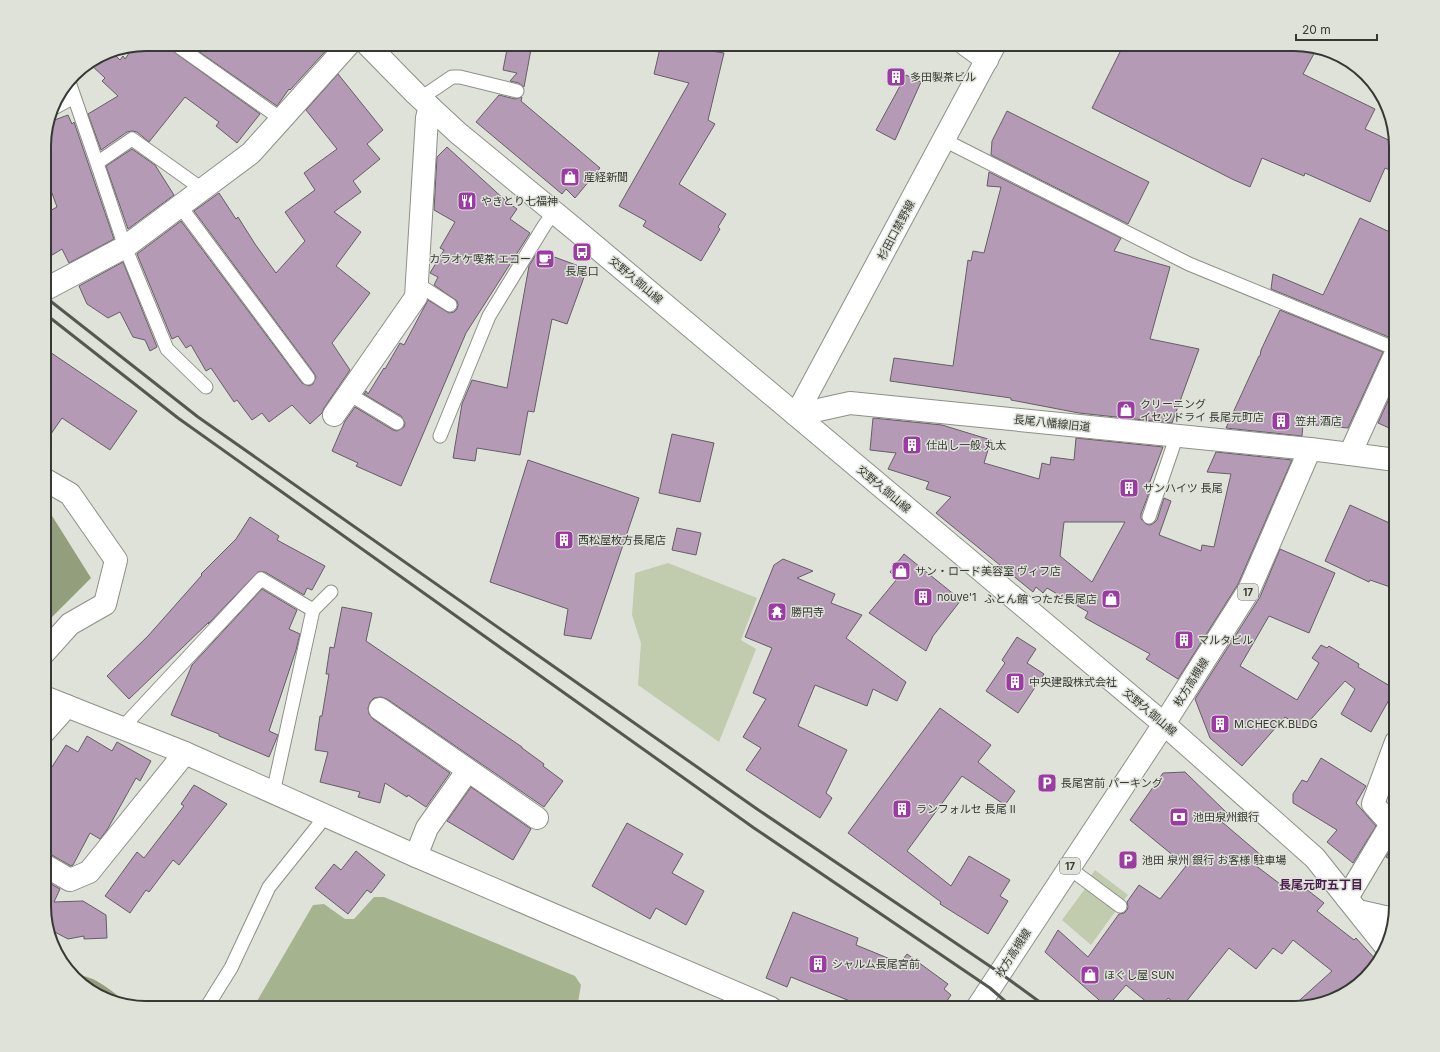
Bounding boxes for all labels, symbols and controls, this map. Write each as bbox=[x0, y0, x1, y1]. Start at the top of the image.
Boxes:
scale bar bbox=[1296, 16, 1377, 42]
text: 20 m bbox=[1302, 22, 1331, 37]
building icon: 多田製茶ビル bbox=[885, 66, 907, 88]
place label: 多田製茶ビル bbox=[910, 70, 976, 84]
shop icon: 産経新聞 bbox=[559, 166, 581, 188]
place label: 産経新聞 bbox=[584, 170, 628, 184]
restaurant icon: やきとり七福神 bbox=[456, 190, 478, 212]
place label: やきとり七福神 bbox=[481, 194, 558, 208]
street label: 杉田口禁野線 bbox=[874, 198, 918, 262]
bus stop icon: 長尾口 bbox=[571, 241, 593, 263]
cafe icon: カラオケ喫茶 エコー bbox=[534, 248, 556, 270]
place label: カラオケ喫茶 エコー bbox=[429, 252, 531, 266]
street label: 交野久御山線 bbox=[606, 253, 666, 307]
place label: 長尾口 bbox=[566, 264, 599, 278]
place label: クリーニング イセツドライ 長尾元町店 bbox=[1140, 397, 1264, 424]
shop icon: クリーニング イセツドライ 長尾元町店 bbox=[1115, 399, 1137, 421]
building icon: 笠井 酒店 bbox=[1270, 410, 1292, 432]
street label: 長尾八幡線旧道 bbox=[1013, 412, 1091, 434]
place label: 笠井 酒店 bbox=[1295, 414, 1342, 428]
building icon: 仕出し一般 丸太 bbox=[901, 434, 923, 456]
place label: 仕出し一般 丸太 bbox=[926, 438, 1006, 452]
street label: 交野久御山線 bbox=[854, 462, 914, 516]
building icon: サンハイツ 長尾 bbox=[1118, 477, 1140, 499]
place label: サンハイツ 長尾 bbox=[1143, 481, 1223, 495]
building icon: 西松屋枚方長尾店 bbox=[553, 529, 575, 551]
place label: 西松屋枚方長尾店 bbox=[578, 533, 666, 547]
shop icon: サン・ロード美容室 ヴィフ店 bbox=[890, 560, 912, 582]
place label: サン・ロード美容室 ヴィフ店 bbox=[915, 564, 1061, 578]
road number: 17 bbox=[1238, 584, 1258, 600]
building icon: nouve'1 bbox=[912, 586, 934, 608]
shop icon: ふとん館 つただ長尾店 bbox=[1100, 588, 1122, 610]
place label: nouve'1 bbox=[937, 590, 977, 604]
place label: ふとん館 つただ長尾店 bbox=[984, 592, 1097, 606]
temple icon: 勝円寺 bbox=[766, 601, 788, 623]
place label: 勝円寺 bbox=[791, 605, 824, 619]
building icon: マルタビル bbox=[1173, 629, 1195, 651]
place label: マルタビル bbox=[1198, 633, 1253, 647]
street label: 枚方高槻線 bbox=[1170, 655, 1212, 709]
building icon: 中央建設株式会社 bbox=[1004, 671, 1026, 693]
place label: 中央建設株式会社 bbox=[1029, 675, 1117, 689]
street label: 交野久御山線 bbox=[1120, 685, 1180, 739]
building icon: M.CHECK.BLDG bbox=[1209, 713, 1231, 735]
place label: M.CHECK.BLDG bbox=[1234, 717, 1318, 731]
parking icon: 長尾宮前 パーキング bbox=[1036, 772, 1058, 794]
place label: 長尾宮前 パーキング bbox=[1061, 776, 1163, 790]
building icon: ランフォルセ 長尾 II bbox=[891, 798, 913, 820]
place label: ランフォルセ 長尾 II bbox=[916, 802, 1016, 816]
bank icon: 池田泉州銀行 bbox=[1168, 806, 1190, 828]
place label: 池田泉州銀行 bbox=[1193, 810, 1259, 824]
parking icon: 池田 泉州 銀行 お客様 駐車場 bbox=[1117, 849, 1139, 871]
place label: 池田 泉州 銀行 お客様 駐車場 bbox=[1142, 853, 1286, 867]
road number: 17 bbox=[1060, 858, 1080, 874]
district label: 長尾元町五丁目 bbox=[1279, 877, 1363, 892]
street label: 枚方高槻線 bbox=[992, 926, 1034, 980]
building icon: シャルム長尾宮前 bbox=[807, 953, 829, 975]
place label: シャルム長尾宮前 bbox=[832, 957, 920, 971]
shop icon: ほぐし屋 SUN bbox=[1079, 964, 1101, 986]
place label: ほぐし屋 SUN bbox=[1104, 968, 1175, 982]

